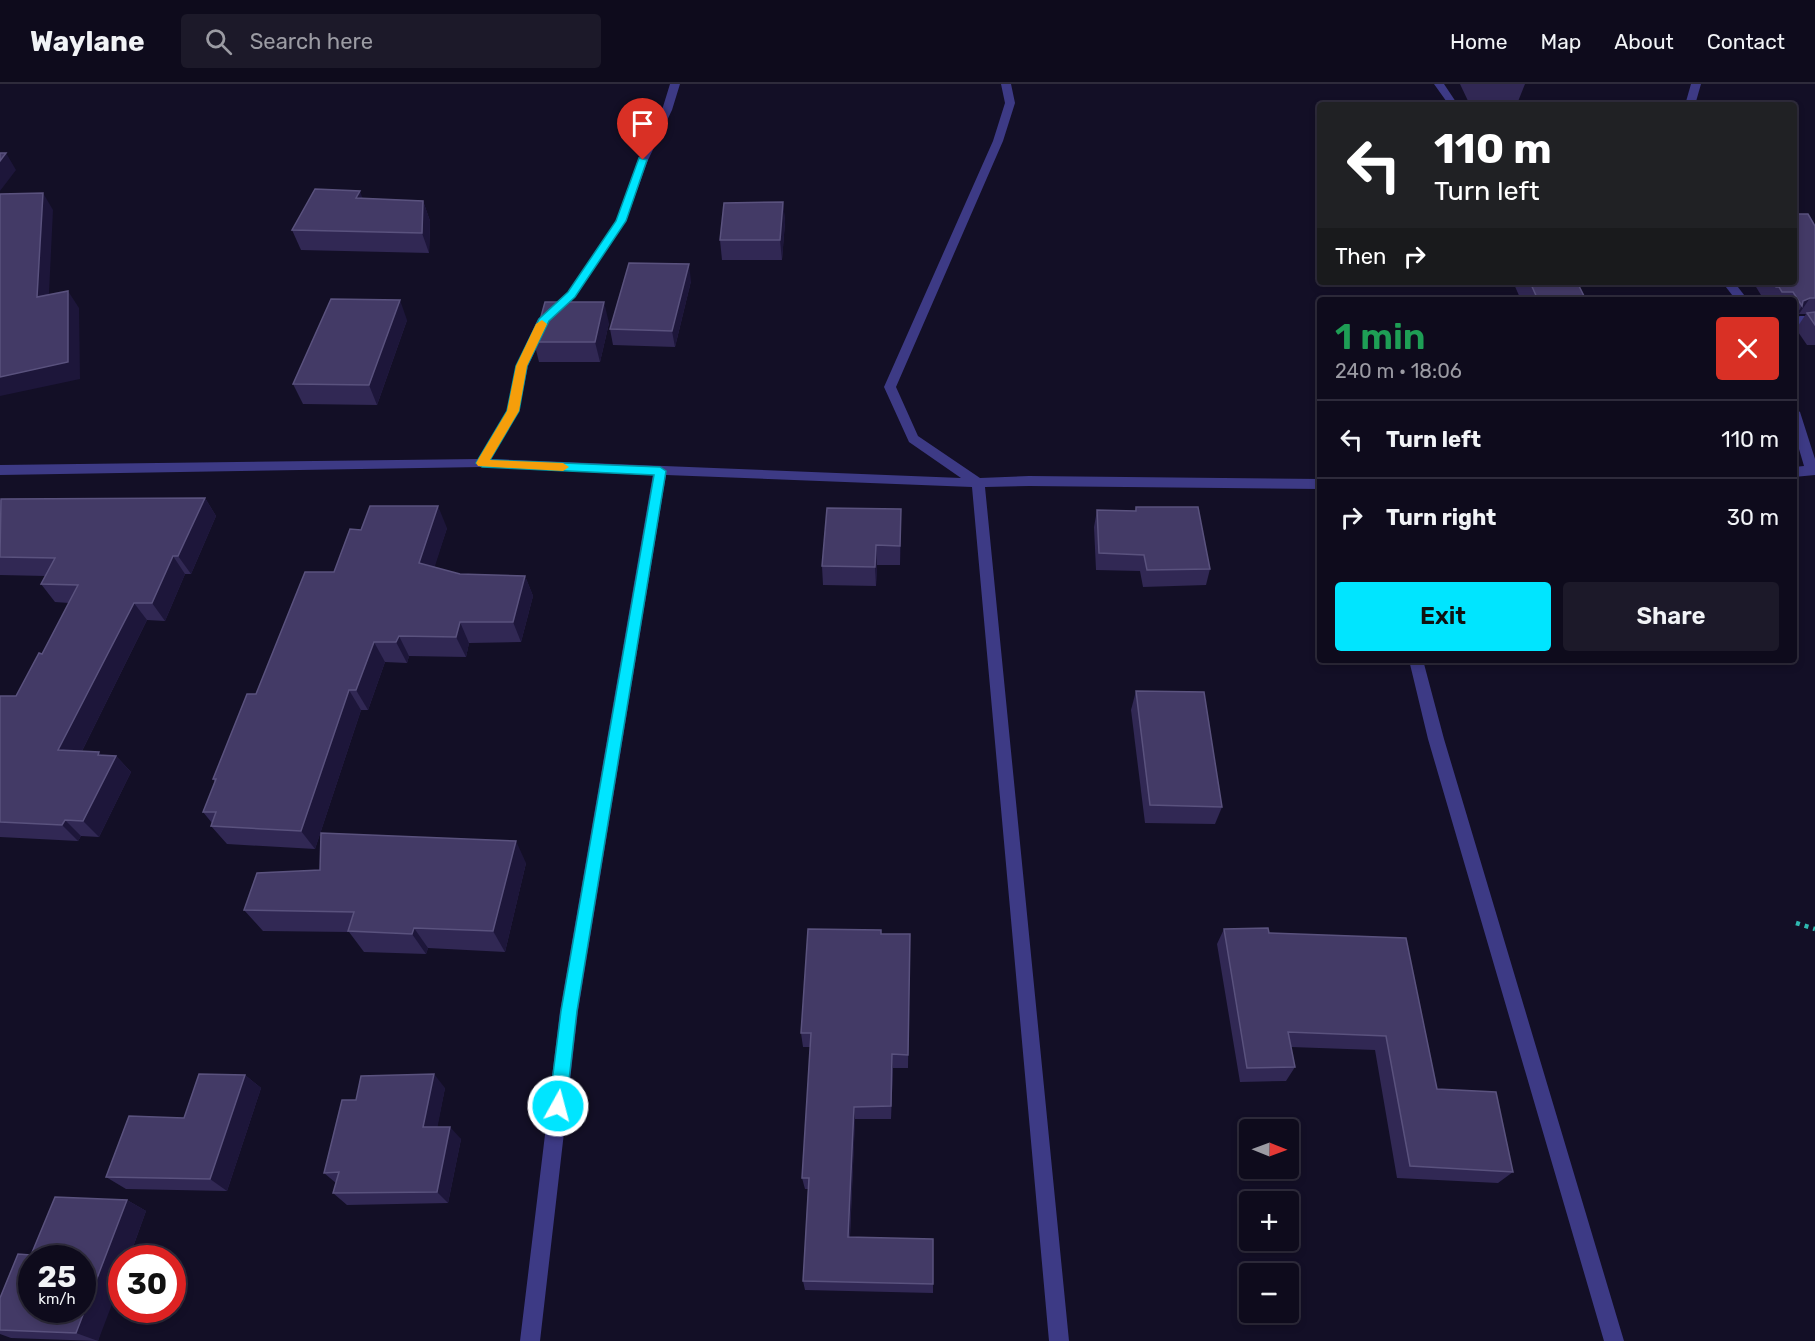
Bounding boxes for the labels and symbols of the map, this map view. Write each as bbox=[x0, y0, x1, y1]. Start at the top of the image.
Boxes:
pin bbox=[617, 98, 668, 160]
position arrow bbox=[526, 1074, 590, 1138]
north arrow bbox=[1239, 1119, 1299, 1179]
speed limit sign: 30 bbox=[108, 1245, 186, 1323]

